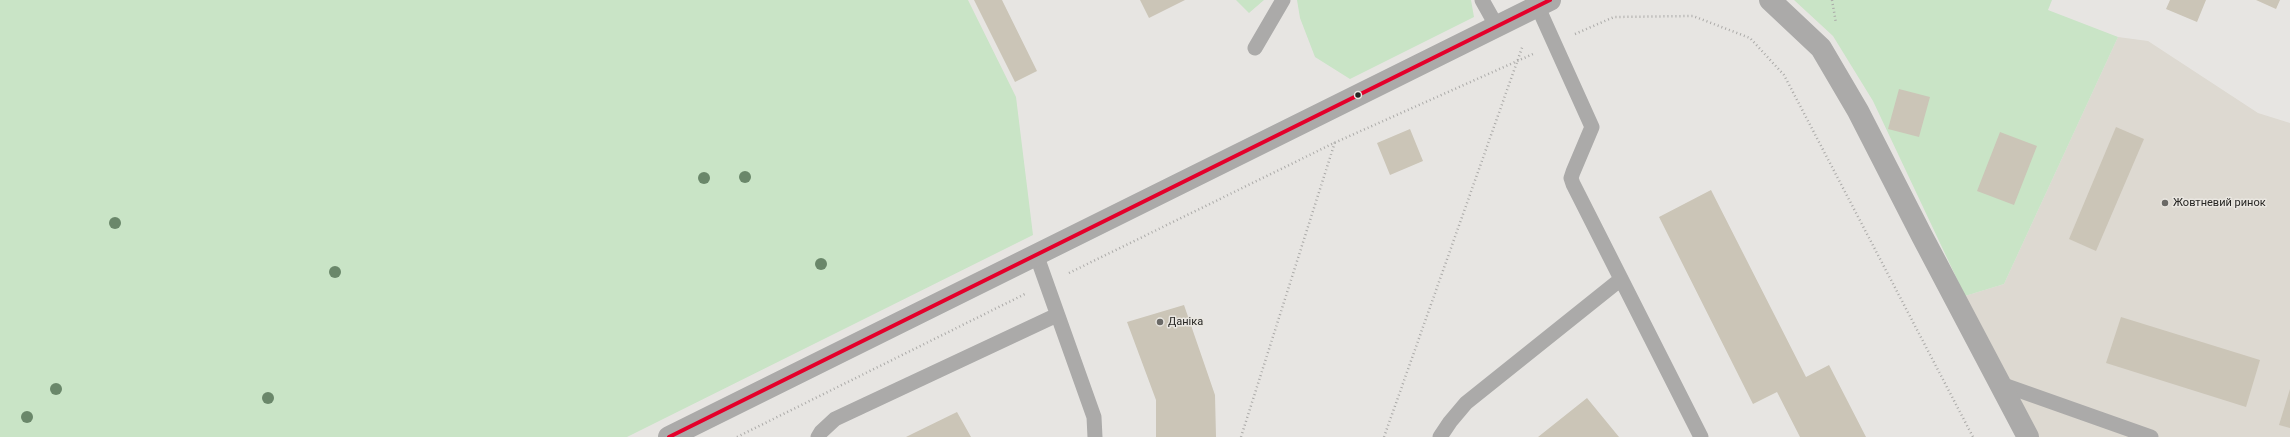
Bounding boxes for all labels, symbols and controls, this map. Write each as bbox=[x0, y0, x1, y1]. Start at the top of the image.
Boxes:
unlabelled marker bbox=[1353, 90, 1363, 100]
place label: Жовтневий ринок bbox=[2173, 196, 2266, 210]
marker: Жовтневий ринок bbox=[2160, 198, 2170, 208]
place label: Даніка bbox=[1168, 315, 1203, 329]
marker: Даніка bbox=[1155, 317, 1165, 327]

